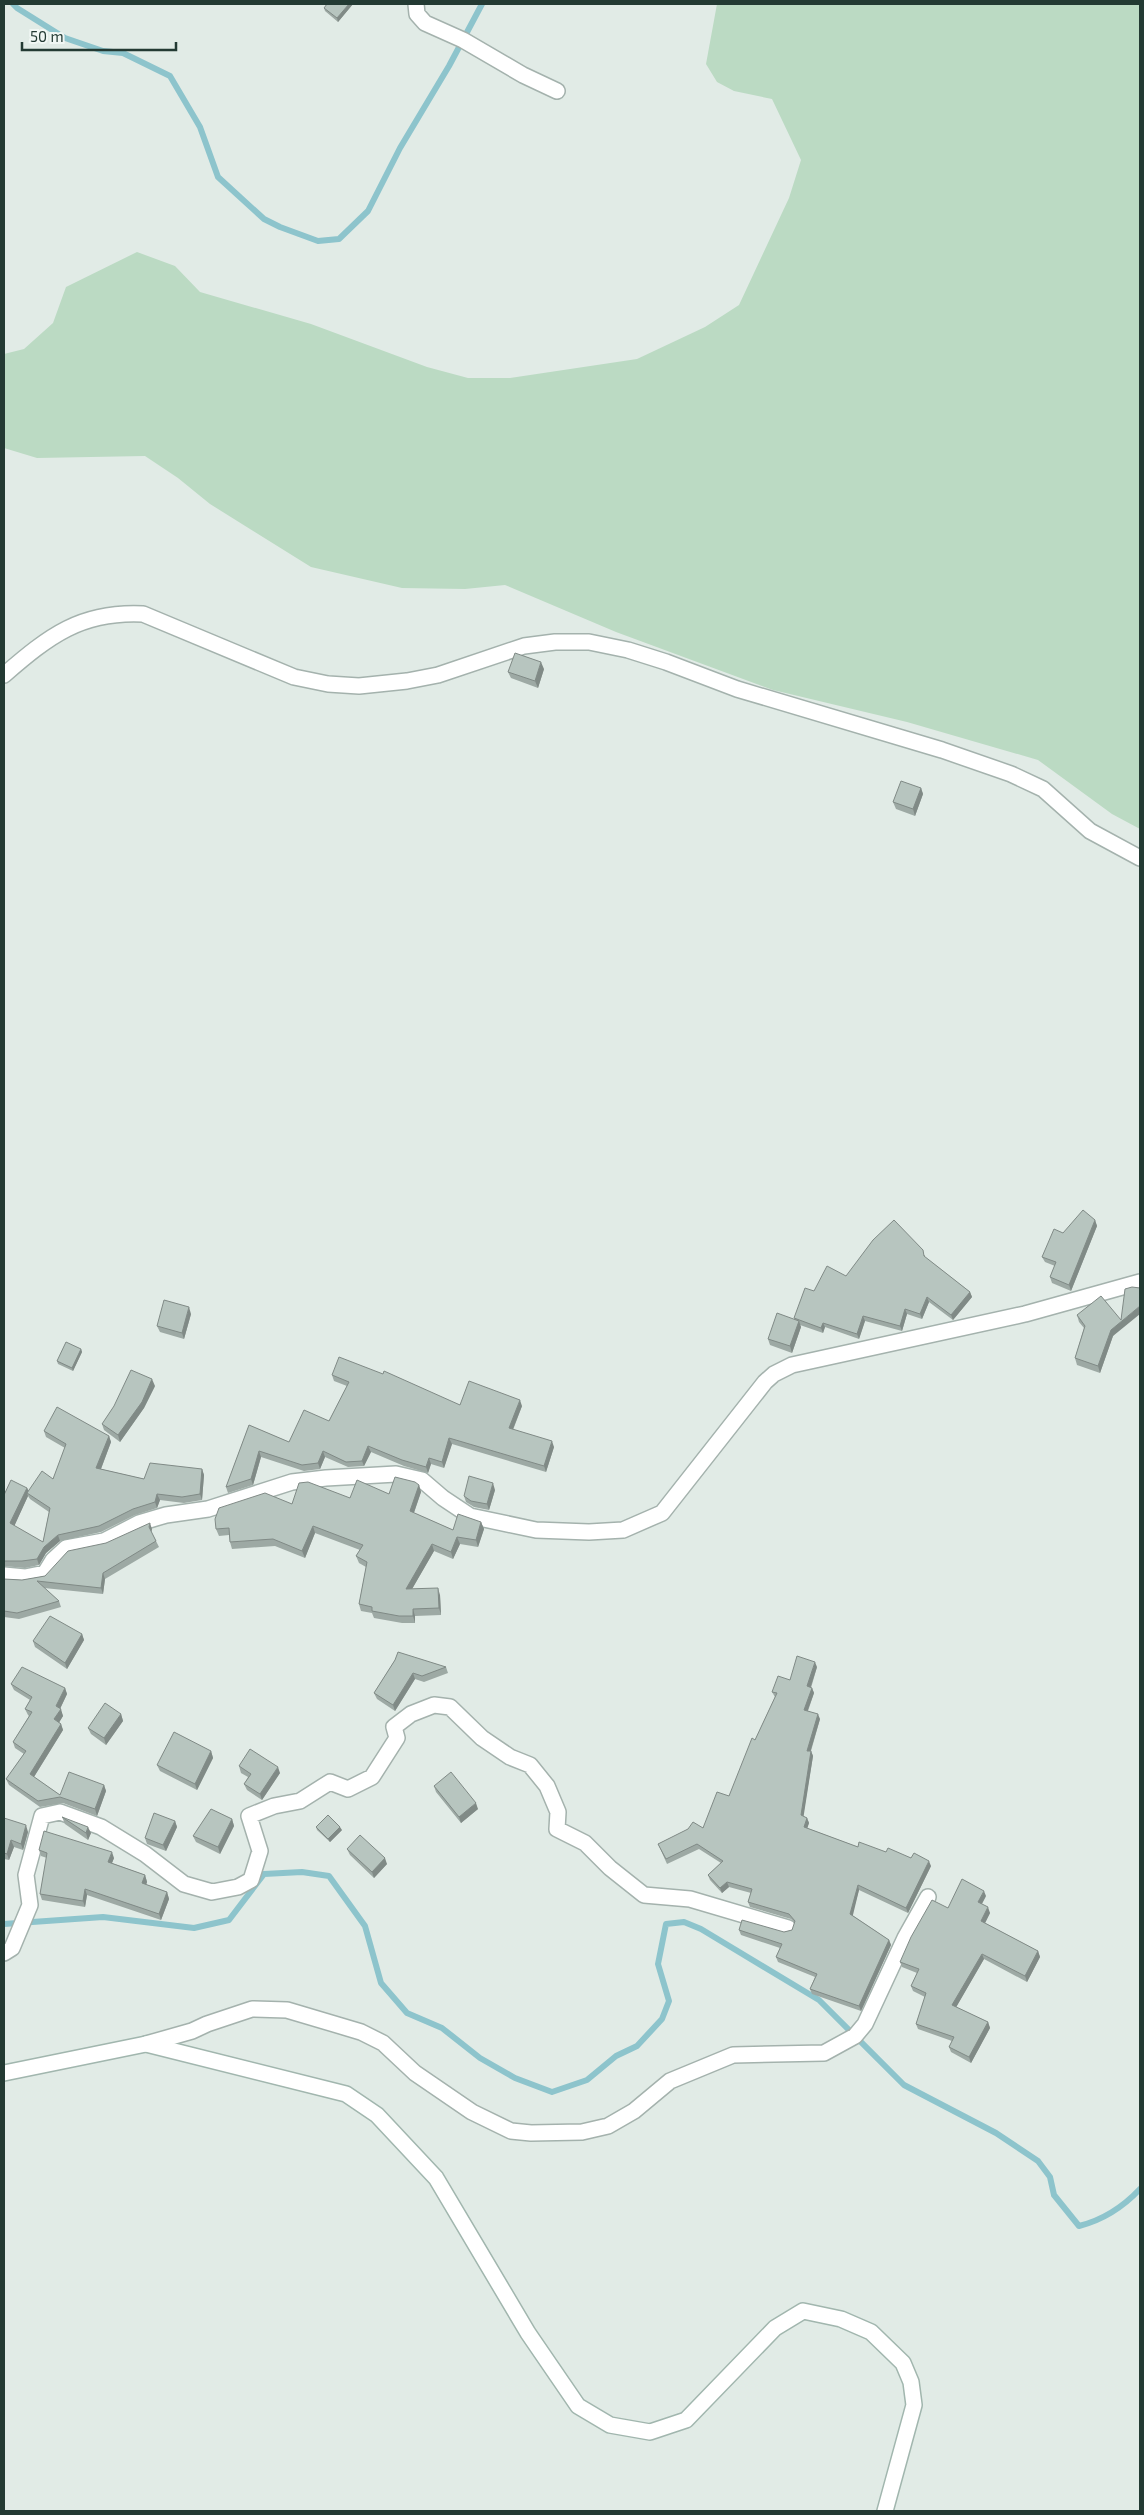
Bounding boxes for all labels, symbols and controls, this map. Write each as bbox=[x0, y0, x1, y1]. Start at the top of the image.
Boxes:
scale bar bbox=[22, 20, 176, 52]
text: 50 m bbox=[30, 27, 64, 45]

